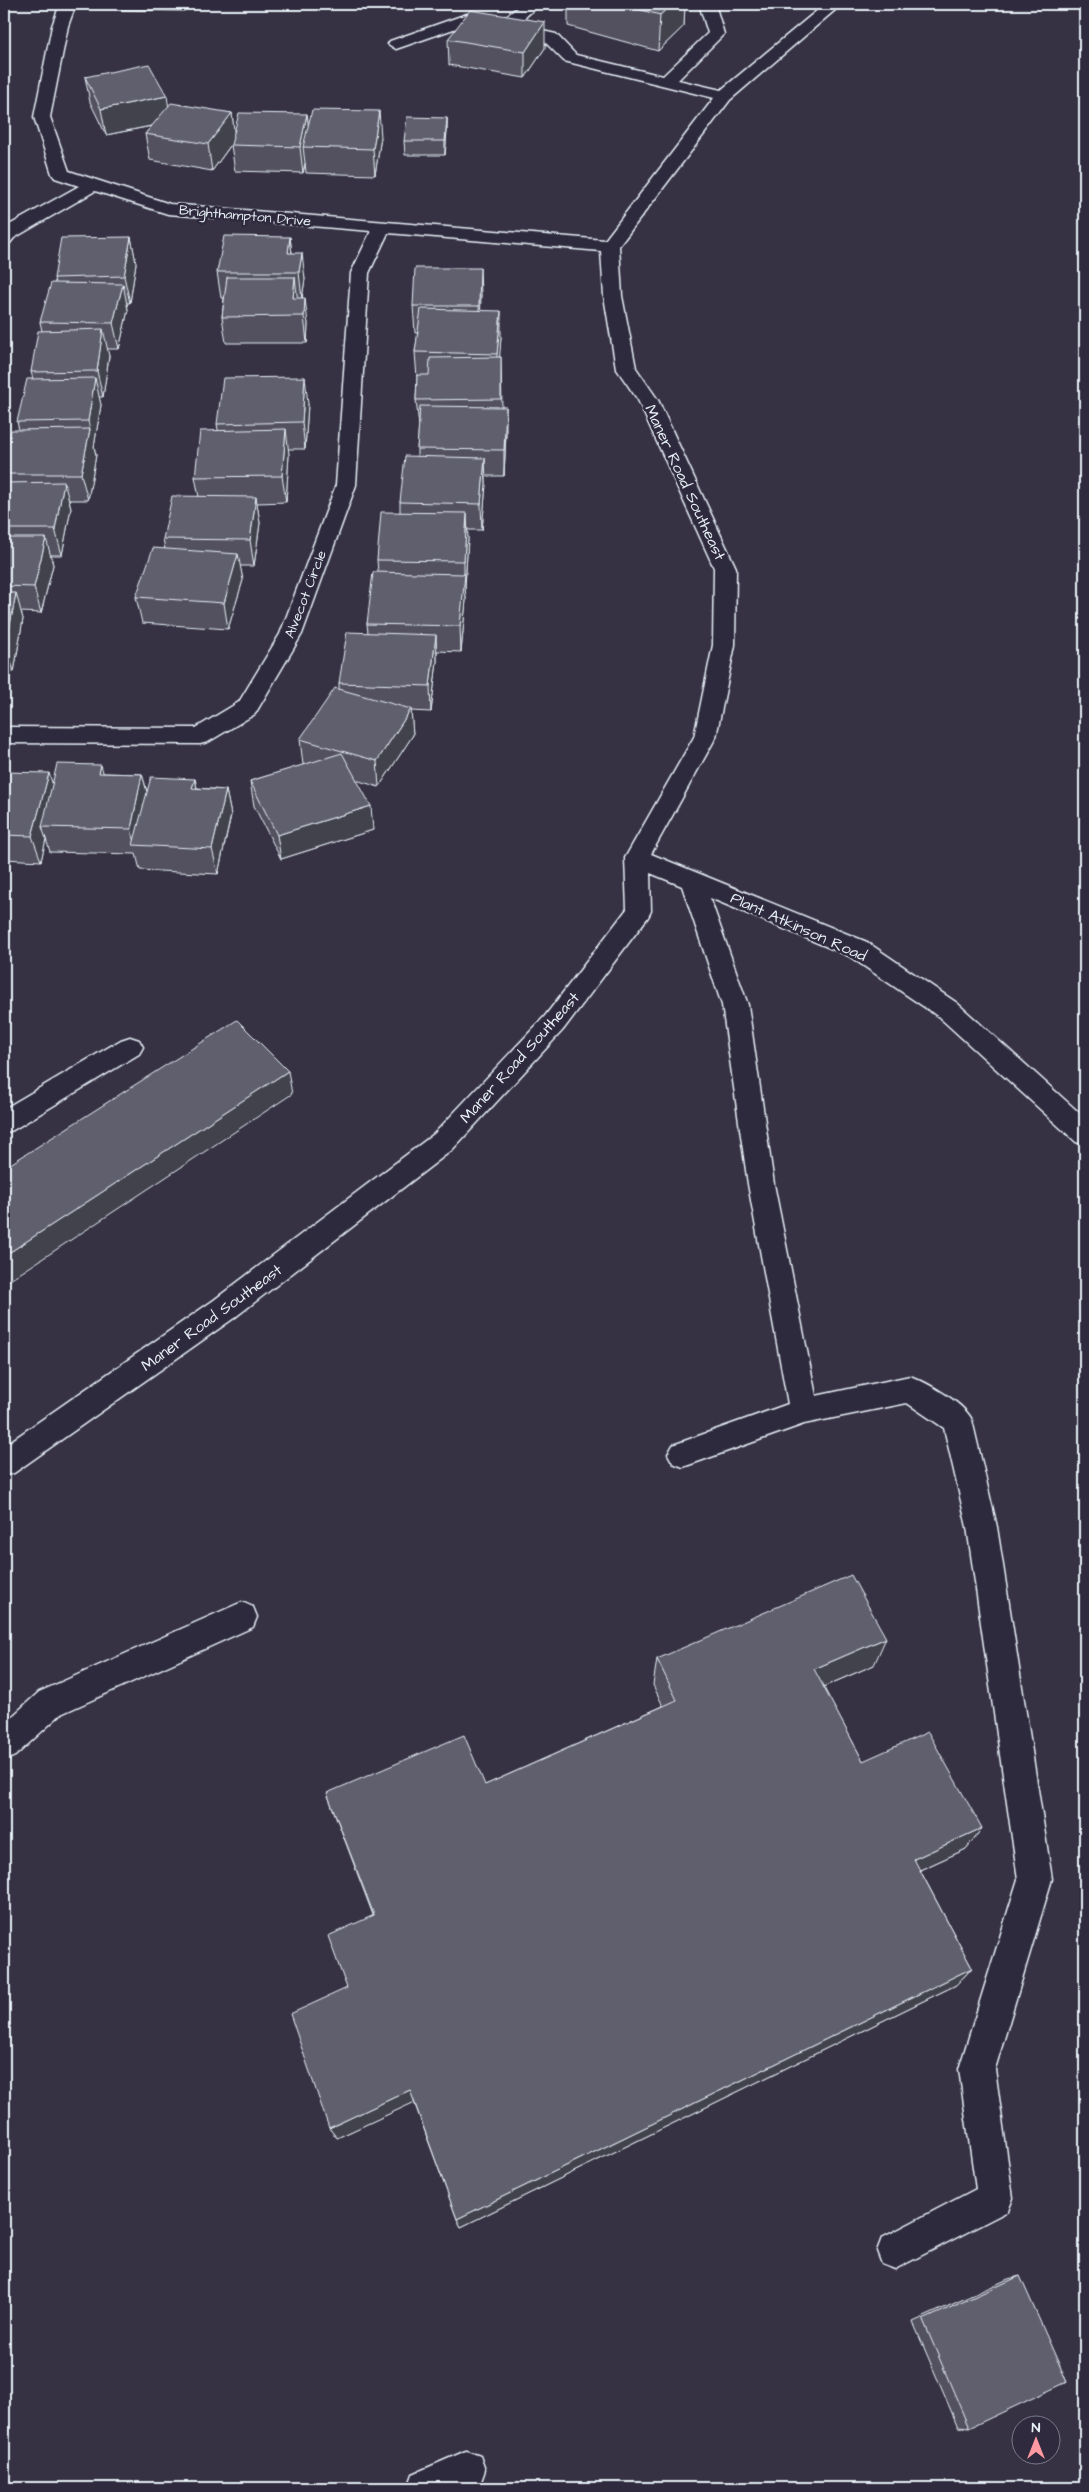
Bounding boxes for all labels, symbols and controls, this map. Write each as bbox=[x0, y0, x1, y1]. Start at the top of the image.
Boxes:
street label: Brighthampton Drive bbox=[178, 200, 312, 232]
street label: Maner Road Southeast bbox=[639, 401, 731, 564]
street label: Alvecot Circle bbox=[280, 547, 332, 641]
street label: Plant Atkinson Road bbox=[727, 887, 870, 967]
street label: Maner Road Southeast bbox=[455, 987, 585, 1128]
street label: Maner Road Southeast bbox=[137, 1259, 287, 1377]
north arrow bbox=[1012, 2414, 1062, 2464]
text: N bbox=[1032, 2418, 1041, 2438]

